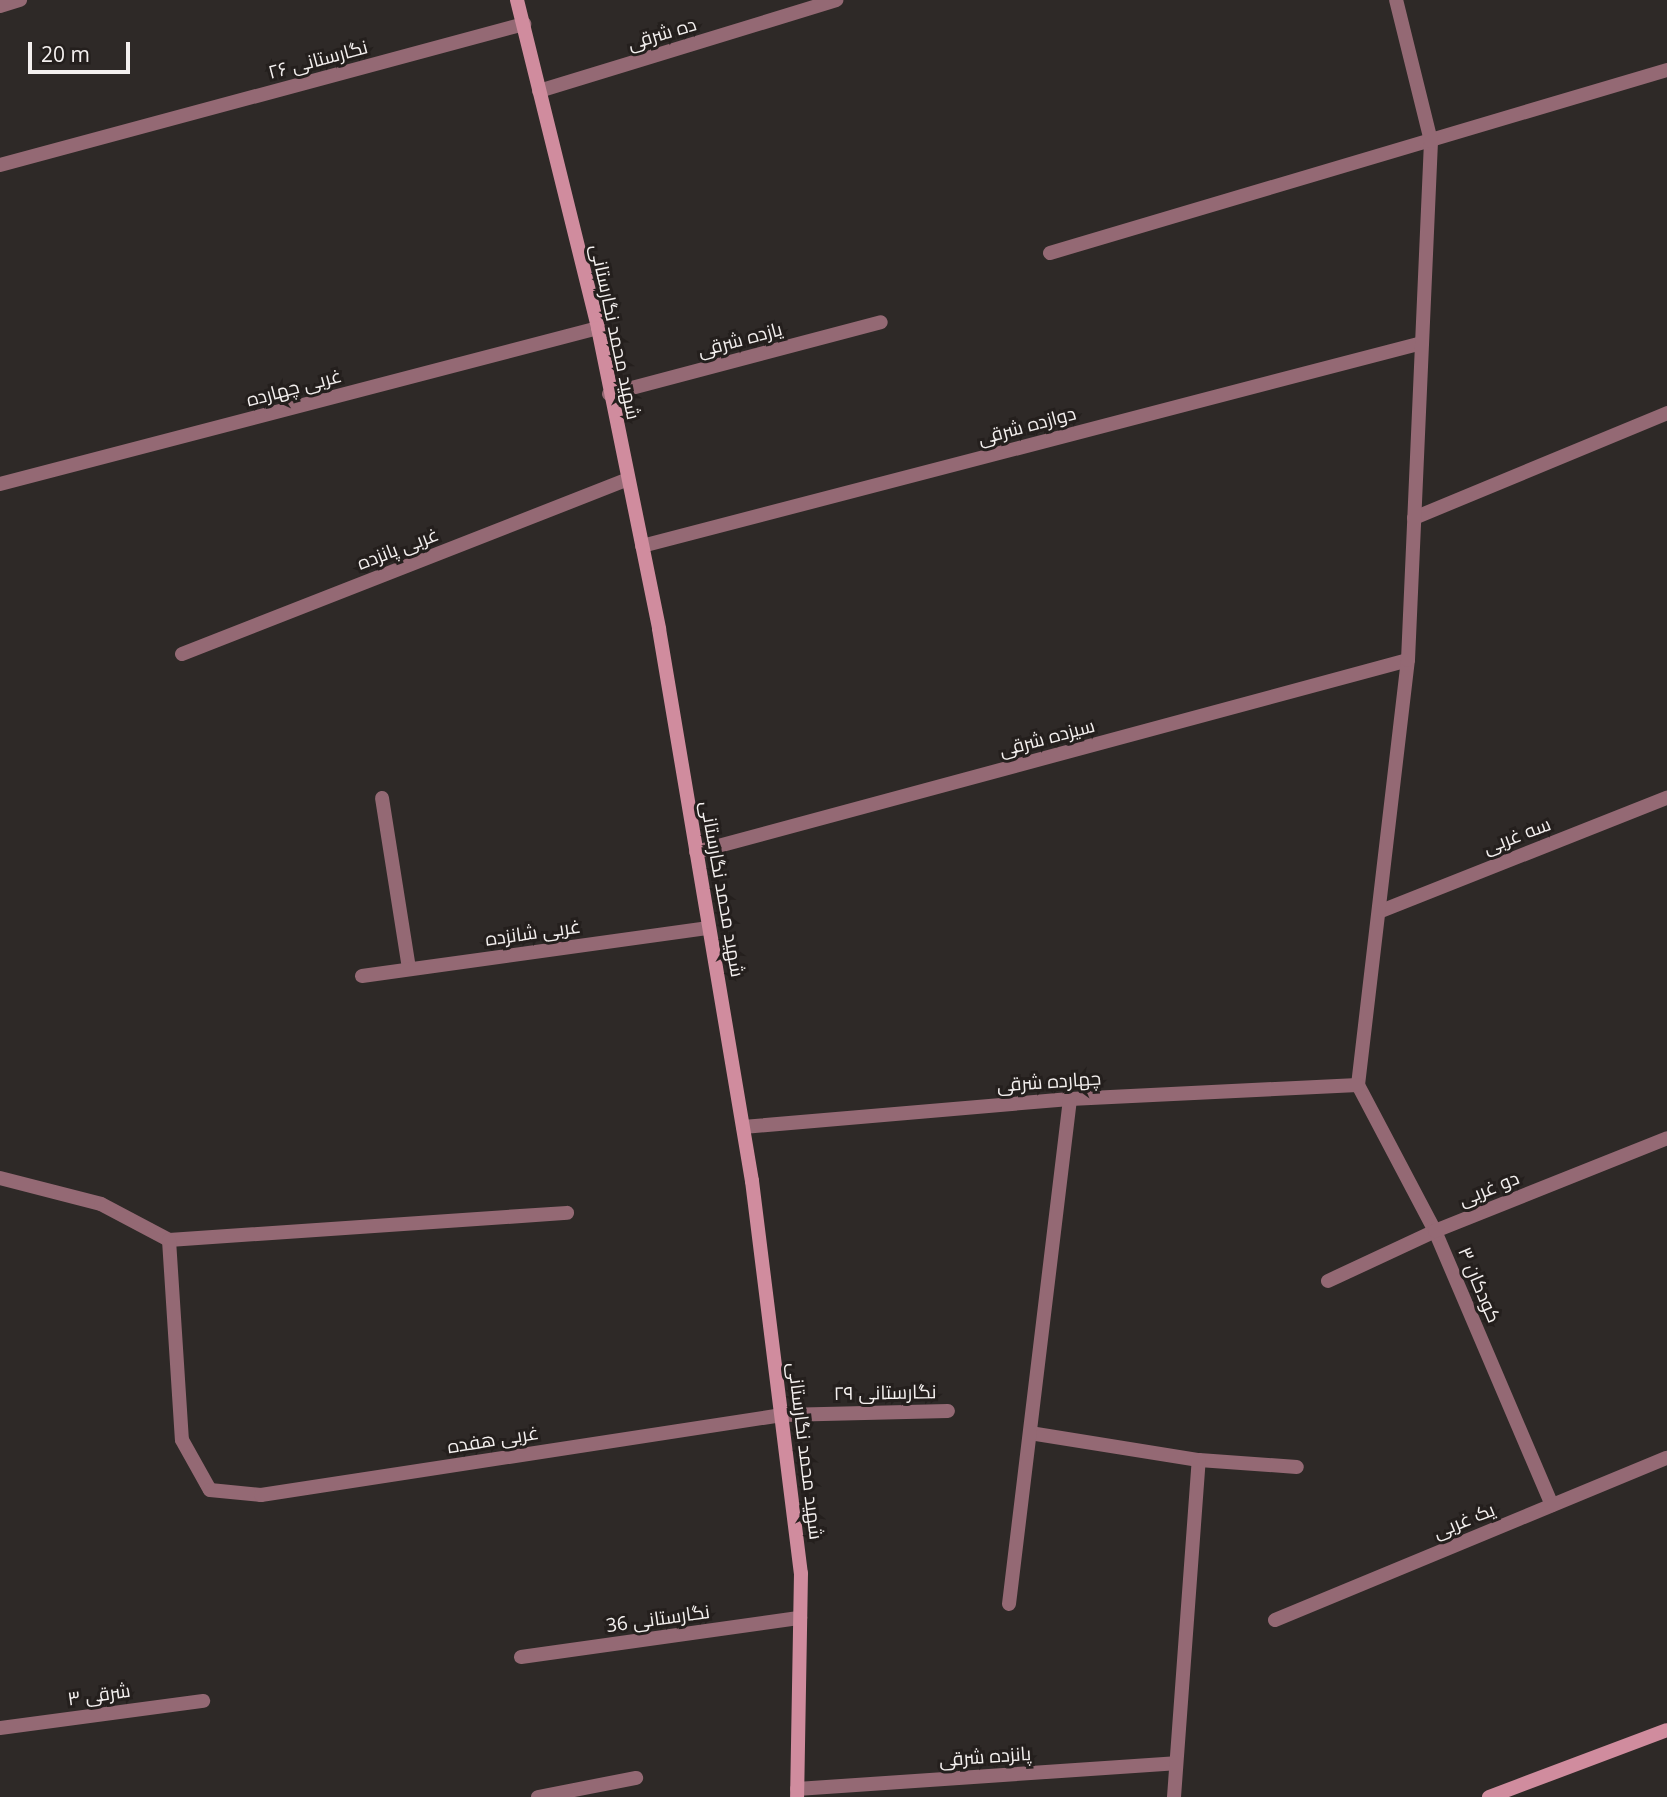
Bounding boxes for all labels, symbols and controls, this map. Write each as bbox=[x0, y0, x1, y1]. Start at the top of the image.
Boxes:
street label: ده شرقی bbox=[625, 13, 699, 55]
scale bar bbox=[32, 28, 133, 72]
street label: نگارستانی ۲۶ bbox=[266, 36, 370, 84]
text: 20 m bbox=[41, 40, 90, 68]
street label: شهید محمد نگارستانی bbox=[585, 242, 645, 422]
street label: یازده شرقی bbox=[695, 318, 785, 362]
street label: غربی چهارده bbox=[244, 364, 344, 412]
street label: دوازده شرقی bbox=[976, 402, 1078, 450]
street label: غربی پانزده bbox=[354, 523, 442, 575]
street label: سیزده شرقی bbox=[997, 714, 1097, 762]
street label: شهید محمد نگارستانی bbox=[695, 799, 749, 979]
street label: سه غربی bbox=[1480, 813, 1554, 859]
street label: غربی شانزده bbox=[484, 915, 582, 951]
street label: چهارده شرقی bbox=[996, 1067, 1102, 1097]
street label: دو غربی bbox=[1455, 1167, 1523, 1211]
street label: کودکان ۳ bbox=[1453, 1244, 1505, 1326]
street label: شهید محمد نگارستانی bbox=[783, 1361, 827, 1541]
street label: نگارستانی ۲۹ bbox=[833, 1381, 937, 1405]
street label: غربی هفده bbox=[446, 1422, 540, 1458]
street label: یک غربی bbox=[1430, 1498, 1498, 1544]
street label: نگارستانی 36 bbox=[605, 1600, 711, 1638]
street label: شرقی ۳ bbox=[66, 1679, 132, 1711]
street label: پانزده شرقی bbox=[938, 1742, 1032, 1772]

